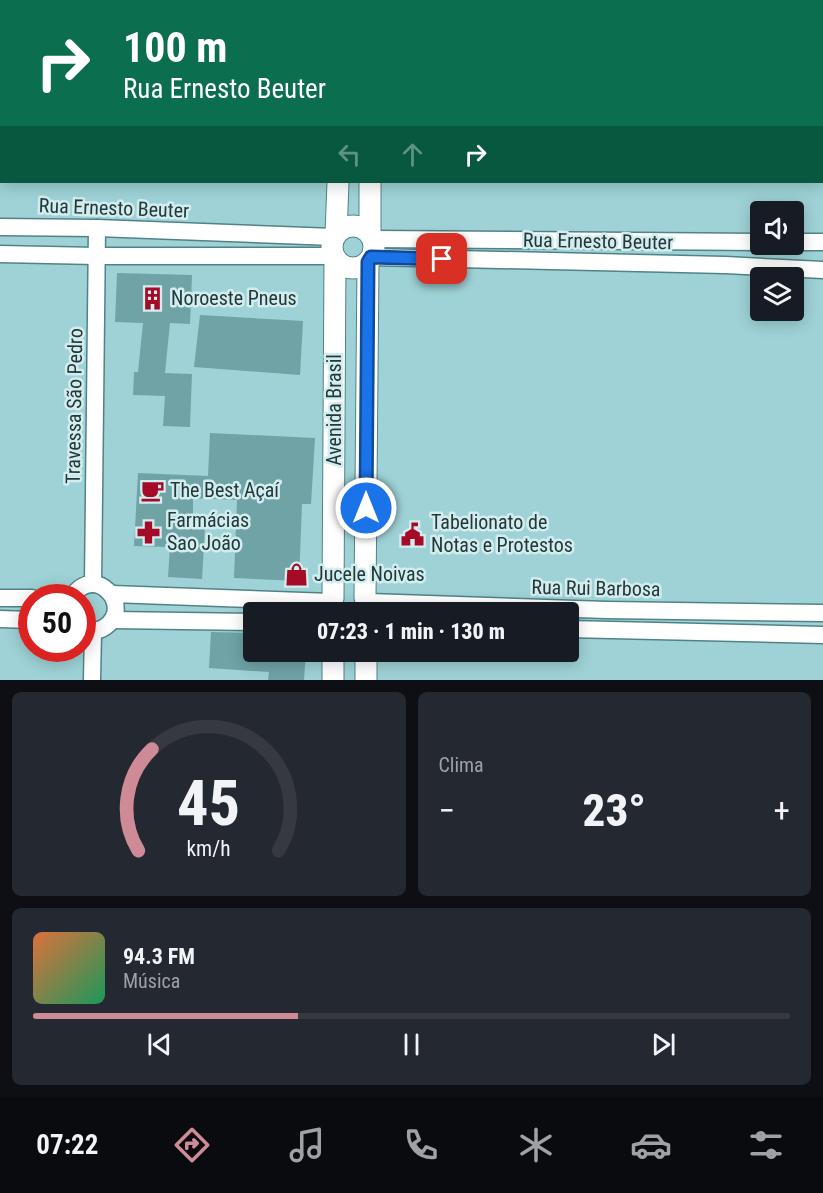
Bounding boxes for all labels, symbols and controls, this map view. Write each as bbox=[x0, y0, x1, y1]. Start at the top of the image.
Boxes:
text: 100 m bbox=[123, 23, 228, 72]
icon: right bbox=[24, 24, 102, 102]
text: Rua Ernesto Beuter bbox=[123, 73, 326, 105]
icon: left bbox=[333, 138, 366, 171]
icon: ahead bbox=[396, 138, 429, 171]
icon: right bbox=[459, 138, 492, 171]
street label: Rua Ernesto Beuter bbox=[38, 193, 190, 223]
map controls bbox=[750, 201, 804, 321]
button: sound bbox=[750, 201, 804, 255]
street label: Rua Ernesto Beuter bbox=[523, 228, 673, 254]
pin bbox=[416, 233, 467, 284]
icon: arrive bbox=[425, 242, 458, 275]
button: layers bbox=[750, 267, 804, 321]
building icon: Noroeste Pneus bbox=[140, 285, 166, 311]
place label: Noroeste Pneus bbox=[171, 286, 297, 310]
street label: Travessa São Pedro bbox=[61, 328, 87, 484]
street label: Avenida Brasil bbox=[322, 354, 346, 466]
position arrow bbox=[334, 476, 398, 540]
cafe icon: The Best Açaí bbox=[139, 477, 165, 503]
place label: The Best Açaí bbox=[170, 478, 280, 502]
place label: Farmácias Sao João bbox=[167, 508, 249, 555]
place label: Tabelionato de Notas e Protestos bbox=[431, 510, 573, 557]
pharmacy icon: Farmácias Sao João bbox=[136, 519, 162, 545]
public building icon: Tabelionato de Notas e Protestos bbox=[400, 521, 426, 547]
shop icon: Jucele Noivas bbox=[283, 561, 309, 587]
place label: Jucele Noivas bbox=[314, 562, 425, 586]
street label: Rua Rui Barbosa bbox=[531, 575, 661, 601]
speed limit sign: 50 bbox=[18, 584, 96, 662]
text: 07:23 · 1 min · 130 m bbox=[317, 619, 505, 644]
text: Clima bbox=[439, 753, 484, 777]
text: 45 bbox=[177, 767, 240, 840]
text: 23° bbox=[583, 784, 646, 837]
text: − bbox=[439, 791, 455, 830]
text: + bbox=[774, 791, 790, 830]
text: km/h bbox=[187, 836, 231, 861]
text: 94.3 FM bbox=[123, 944, 195, 969]
text: Música bbox=[123, 969, 180, 993]
icon: previous bbox=[143, 1028, 176, 1061]
icon: pause bbox=[395, 1028, 428, 1061]
icon: next bbox=[647, 1028, 680, 1061]
icon: directions bbox=[171, 1124, 213, 1166]
icon: music bbox=[286, 1124, 328, 1166]
icon: phone bbox=[400, 1124, 442, 1166]
icon: climate bbox=[515, 1124, 557, 1166]
icon: car bbox=[630, 1124, 672, 1166]
icon: filters bbox=[745, 1124, 787, 1166]
text: 07:22 bbox=[36, 1129, 98, 1161]

